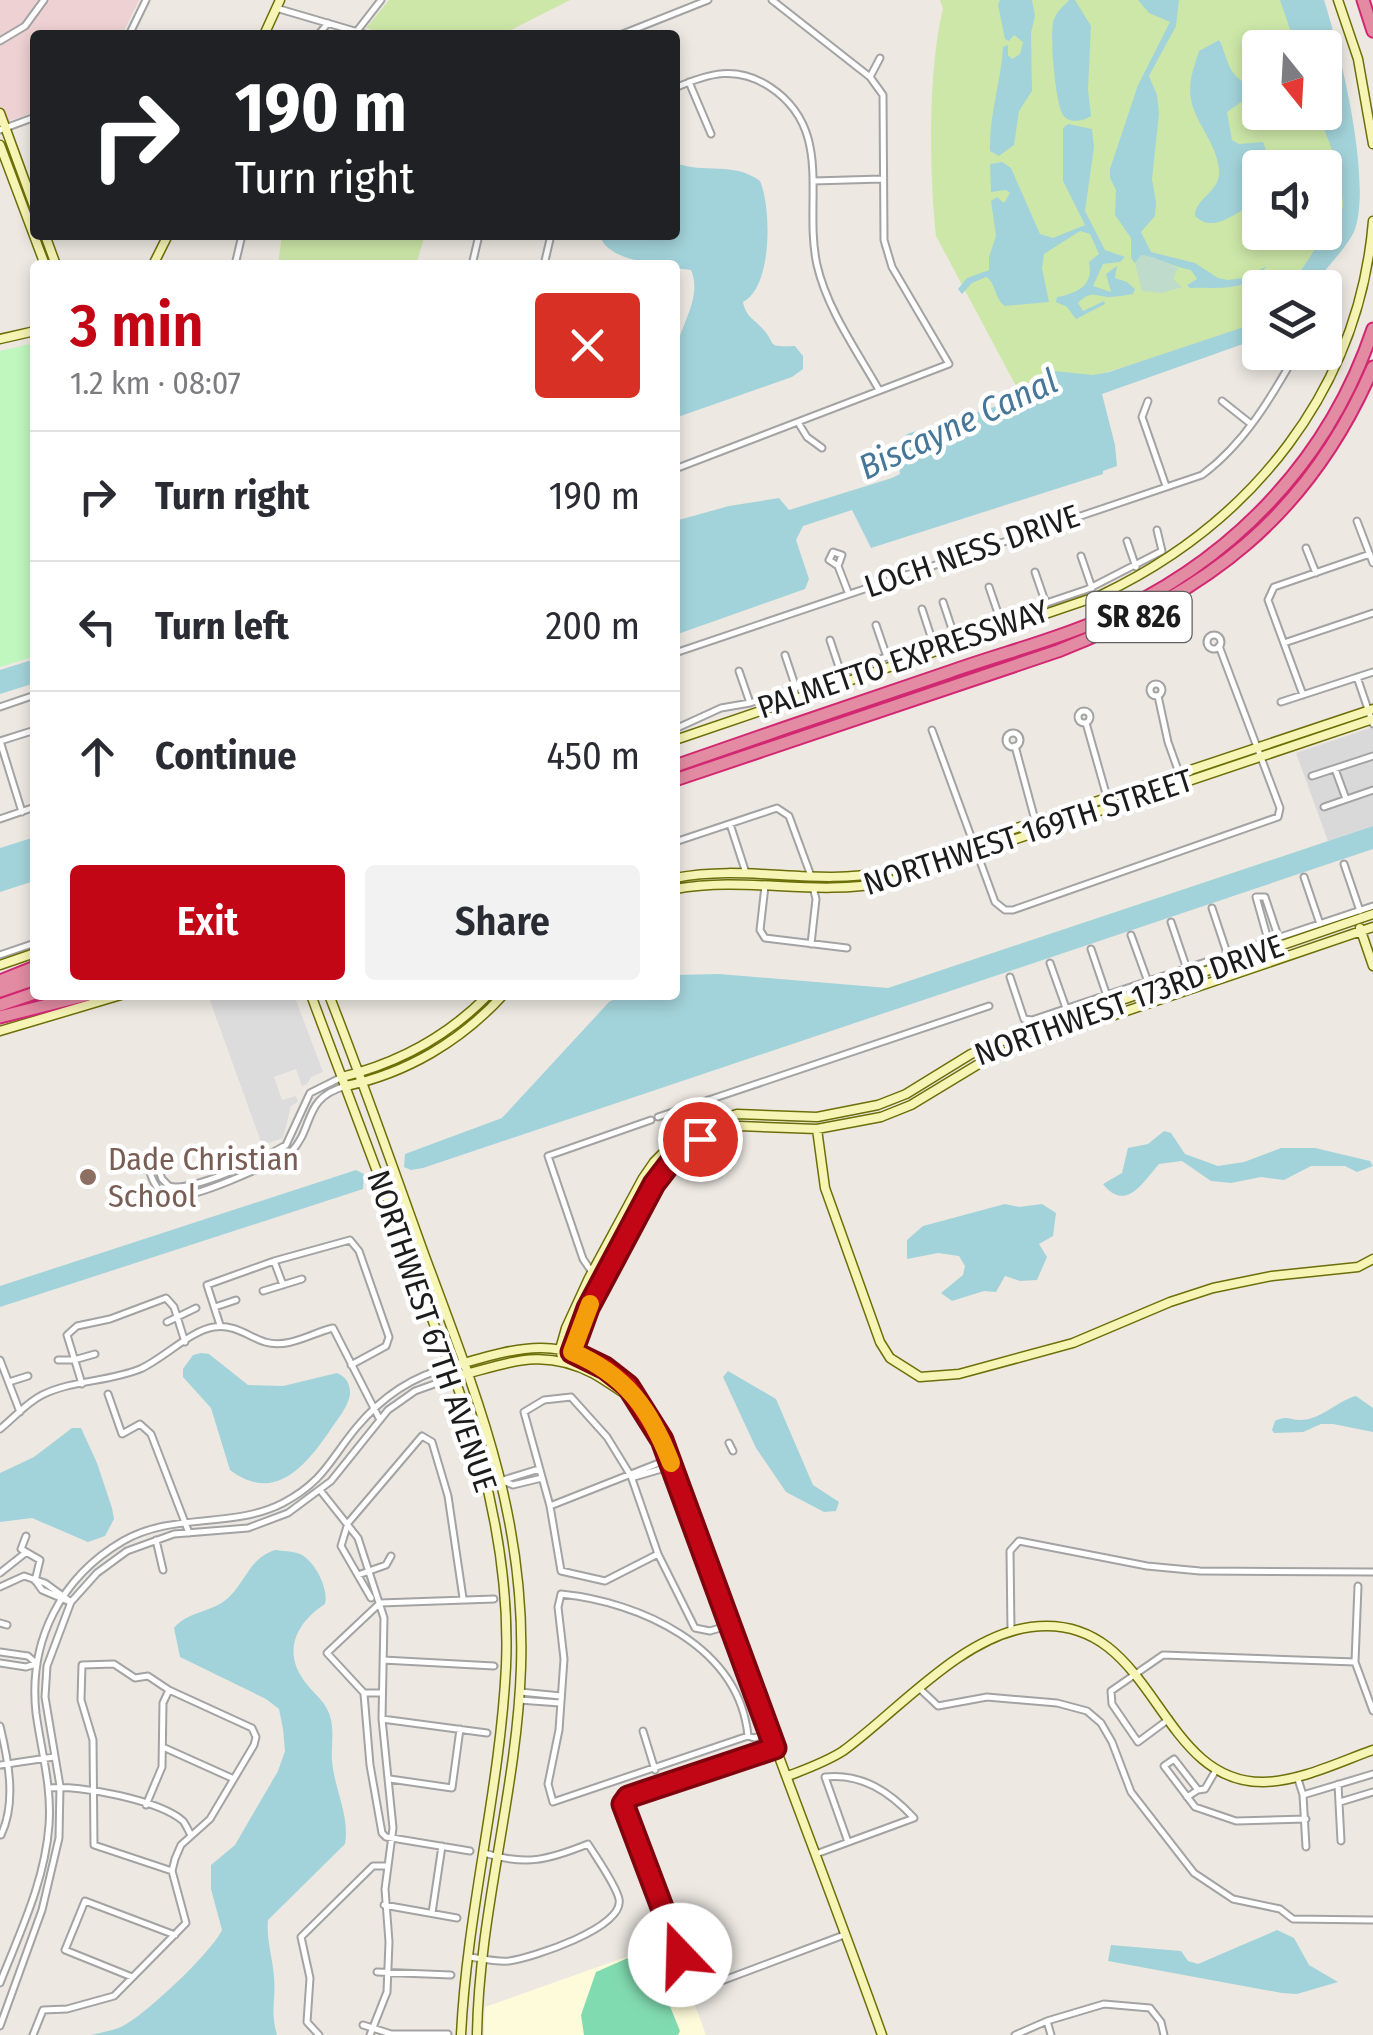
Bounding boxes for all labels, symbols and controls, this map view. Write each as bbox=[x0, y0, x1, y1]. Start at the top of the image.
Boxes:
north arrow bbox=[1242, 30, 1342, 130]
map controls bbox=[1242, 30, 1342, 370]
text: 190 m bbox=[235, 66, 407, 150]
icon: right bbox=[70, 70, 200, 200]
button: sound bbox=[1242, 150, 1342, 250]
text: Turn right bbox=[235, 151, 414, 205]
button: layers bbox=[1242, 270, 1342, 370]
text: 3 min bbox=[70, 290, 204, 362]
button: close bbox=[535, 293, 640, 398]
water label: Biscayne Canal bbox=[852, 360, 1064, 488]
text: 1.2 km · 08:07 bbox=[70, 364, 241, 402]
icon: right bbox=[70, 469, 125, 524]
text: Turn right bbox=[155, 473, 309, 519]
text: 190 m bbox=[549, 473, 640, 519]
street label: LOCH NESS DRIVE bbox=[860, 496, 1084, 606]
street label: PALMETTO EXPRESSWAY bbox=[753, 591, 1053, 727]
road number: SR 826 bbox=[1086, 592, 1192, 642]
icon: left bbox=[70, 599, 125, 654]
text: Turn left bbox=[155, 603, 289, 649]
text: 200 m bbox=[545, 603, 640, 649]
icon: ahead bbox=[70, 729, 125, 784]
text: Continue bbox=[155, 733, 296, 779]
text: 450 m bbox=[547, 733, 640, 779]
street label: NORTHWEST 169TH STREET bbox=[859, 761, 1197, 903]
button: Exit bbox=[70, 865, 345, 980]
button: Share bbox=[365, 865, 640, 980]
street label: NORTHWEST 173RD DRIVE bbox=[970, 926, 1288, 1074]
pin bbox=[658, 1097, 743, 1182]
icon: arrive bbox=[673, 1112, 728, 1167]
place label: Dade Christian School bbox=[108, 1140, 299, 1215]
street label: NORTHWEST 67TH AVENUE bbox=[359, 1165, 505, 1497]
marker: Dade Christian School bbox=[77, 1166, 99, 1188]
position arrow bbox=[628, 1903, 732, 2007]

